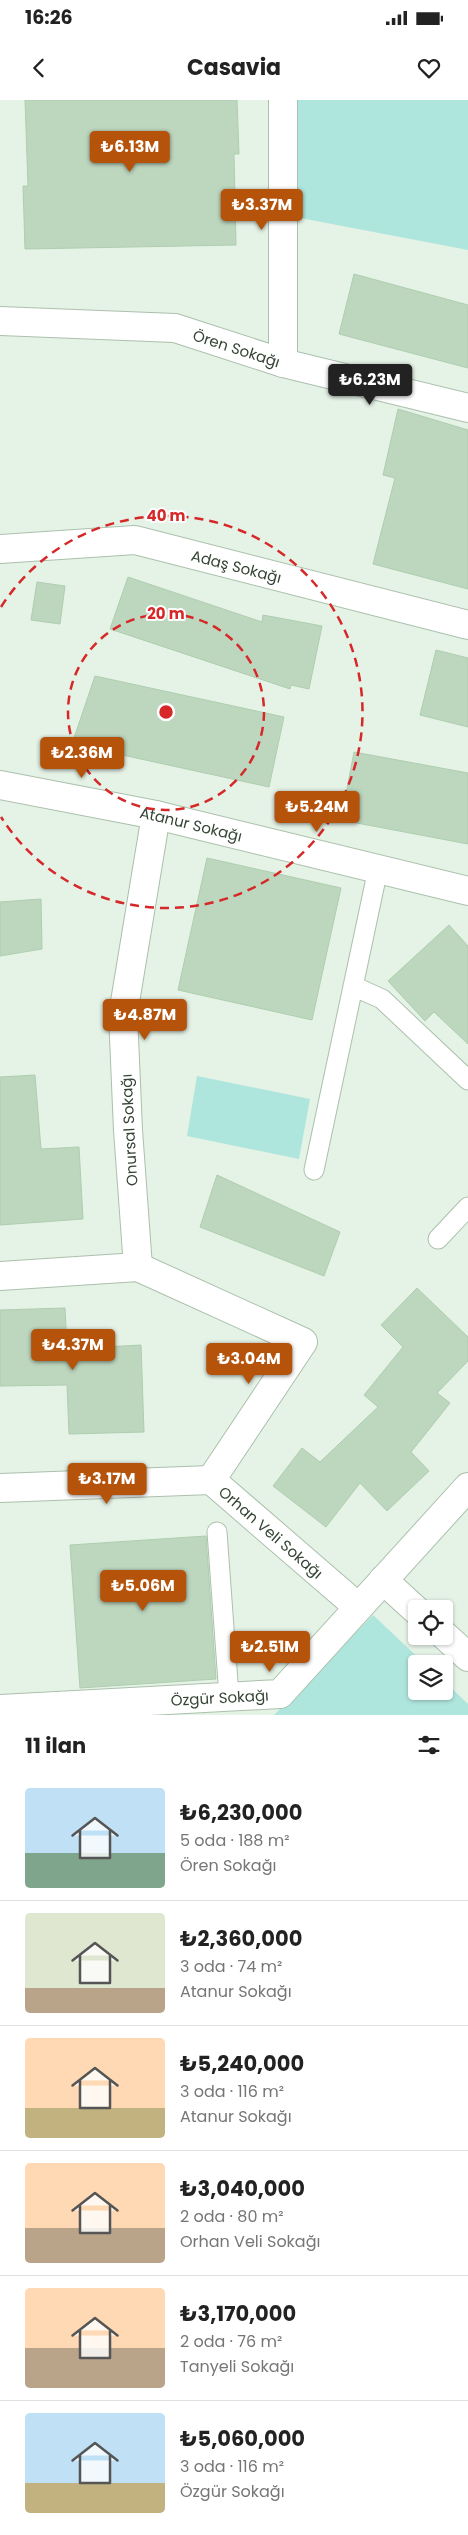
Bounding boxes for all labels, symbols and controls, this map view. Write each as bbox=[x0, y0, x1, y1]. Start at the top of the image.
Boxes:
text: 16:26 bbox=[25, 4, 73, 31]
text: Casavia bbox=[187, 52, 281, 83]
icon: back bbox=[25, 54, 53, 82]
icon: heart bbox=[415, 54, 443, 82]
pin: ₺6.13M bbox=[89, 130, 171, 173]
text: ₺6.13M bbox=[101, 135, 159, 158]
pin: ₺3.37M bbox=[221, 188, 303, 231]
text: ₺3.37M bbox=[232, 193, 292, 216]
street label: Ören Sokağı bbox=[190, 324, 283, 372]
pin: ₺6.23M bbox=[329, 364, 411, 406]
text: ₺6.23M bbox=[339, 368, 401, 391]
text: 40 m bbox=[146, 505, 186, 526]
street label: Adaş Sokağı bbox=[189, 544, 284, 587]
text: 20 m bbox=[147, 603, 185, 624]
centre of rings bbox=[157, 703, 175, 721]
pin: ₺2.36M bbox=[41, 736, 123, 779]
text: ₺2.36M bbox=[51, 741, 113, 764]
pin: ₺5.24M bbox=[276, 790, 358, 833]
text: ₺5.24M bbox=[286, 795, 348, 818]
street label: Atanur Sokağı bbox=[138, 802, 244, 846]
pin: ₺4.87M bbox=[104, 998, 186, 1041]
text: ₺4.87M bbox=[114, 1003, 176, 1026]
street label: Onursal Sokağı bbox=[116, 1073, 142, 1187]
pin: ₺4.37M bbox=[32, 1328, 114, 1371]
text: ₺4.37M bbox=[42, 1333, 104, 1356]
pin: ₺3.04M bbox=[208, 1342, 290, 1385]
text: ₺3.04M bbox=[217, 1347, 281, 1370]
pin: ₺3.17M bbox=[66, 1462, 148, 1505]
text: ₺3.17M bbox=[79, 1467, 135, 1490]
street label: Orhan Veli Sokağı bbox=[215, 1481, 328, 1583]
pin: ₺5.06M bbox=[102, 1570, 184, 1612]
text: ₺5.06M bbox=[111, 1574, 175, 1597]
map controls bbox=[408, 1600, 453, 1700]
button: locate bbox=[408, 1600, 453, 1645]
pin: ₺2.51M bbox=[229, 1630, 311, 1673]
text: ₺2.51M bbox=[241, 1635, 299, 1658]
button: layers bbox=[408, 1655, 453, 1700]
street label: Özgür Sokağı bbox=[170, 1684, 269, 1710]
text: 11 ilan bbox=[25, 1731, 86, 1760]
icon: filters bbox=[415, 1731, 443, 1759]
text: ₺6,230,000 bbox=[180, 1798, 302, 1827]
icon: home bbox=[65, 1808, 125, 1868]
text: 5 oda · 188 m² bbox=[180, 1829, 289, 1852]
text: Ören Sokağı bbox=[180, 1854, 276, 1877]
text: ₺2,360,000 bbox=[180, 1924, 302, 1953]
icon: home bbox=[65, 1933, 125, 1993]
text: 3 oda · 74 m² bbox=[180, 1955, 282, 1978]
text: Atanur Sokağı bbox=[180, 1980, 292, 2003]
text: ₺5,240,000 bbox=[180, 2049, 304, 2078]
icon: home bbox=[65, 2058, 125, 2118]
text: 3 oda · 116 m² bbox=[180, 2080, 284, 2103]
text: Atanur Sokağı bbox=[180, 2105, 292, 2128]
text: ₺3,040,000 bbox=[180, 2174, 305, 2203]
icon: home bbox=[65, 2183, 125, 2243]
text: 2 oda · 80 m² bbox=[180, 2205, 283, 2228]
text: Orhan Veli Sokağı bbox=[180, 2230, 320, 2253]
text: ₺3,170,000 bbox=[180, 2299, 296, 2328]
icon: home bbox=[65, 2308, 125, 2368]
text: 2 oda · 76 m² bbox=[180, 2330, 282, 2353]
text: Tanyeli Sokağı bbox=[180, 2355, 294, 2378]
text: ₺5,060,000 bbox=[180, 2424, 305, 2453]
icon: home bbox=[65, 2433, 125, 2493]
text: 3 oda · 116 m² bbox=[180, 2455, 284, 2478]
text: Özgür Sokağı bbox=[180, 2480, 285, 2503]

